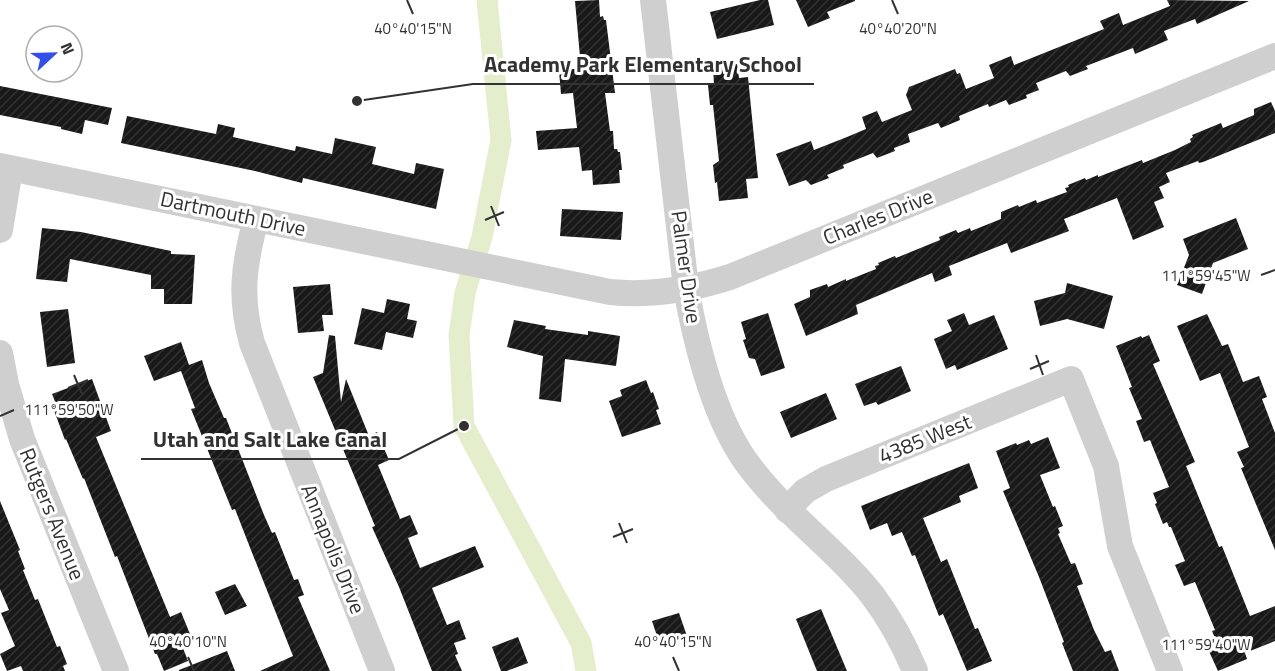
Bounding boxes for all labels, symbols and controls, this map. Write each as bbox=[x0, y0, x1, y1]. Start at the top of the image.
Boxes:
text: 40°40'15"N bbox=[374, 17, 452, 40]
text: 40°40'20"N bbox=[859, 17, 937, 40]
north arrow bbox=[24, 24, 84, 84]
text: N bbox=[55, 39, 81, 58]
callout: Academy Park Elementary School bbox=[473, 44, 814, 84]
text: Academy Park Elementary School bbox=[484, 47, 802, 81]
street label: Charles Drive bbox=[818, 179, 938, 253]
street label: Dartmouth Drive bbox=[158, 182, 309, 244]
street label: Palmer Drive bbox=[663, 208, 711, 325]
text: 111°59'45"W bbox=[1161, 264, 1251, 287]
text: 111°59'50"W bbox=[24, 398, 114, 421]
street label: 4385 West bbox=[873, 405, 976, 471]
callout: Utah and Salt Lake Canal bbox=[141, 419, 399, 459]
text: Utah and Salt Lake Canal bbox=[153, 422, 387, 456]
street label: Rutgers Avenue bbox=[12, 443, 94, 585]
street label: Annapolis Drive bbox=[293, 479, 375, 618]
text: 40°40'10"N bbox=[149, 630, 227, 653]
text: 40°40'15"N bbox=[634, 630, 712, 653]
text: 111°59'40"W bbox=[1161, 633, 1251, 656]

